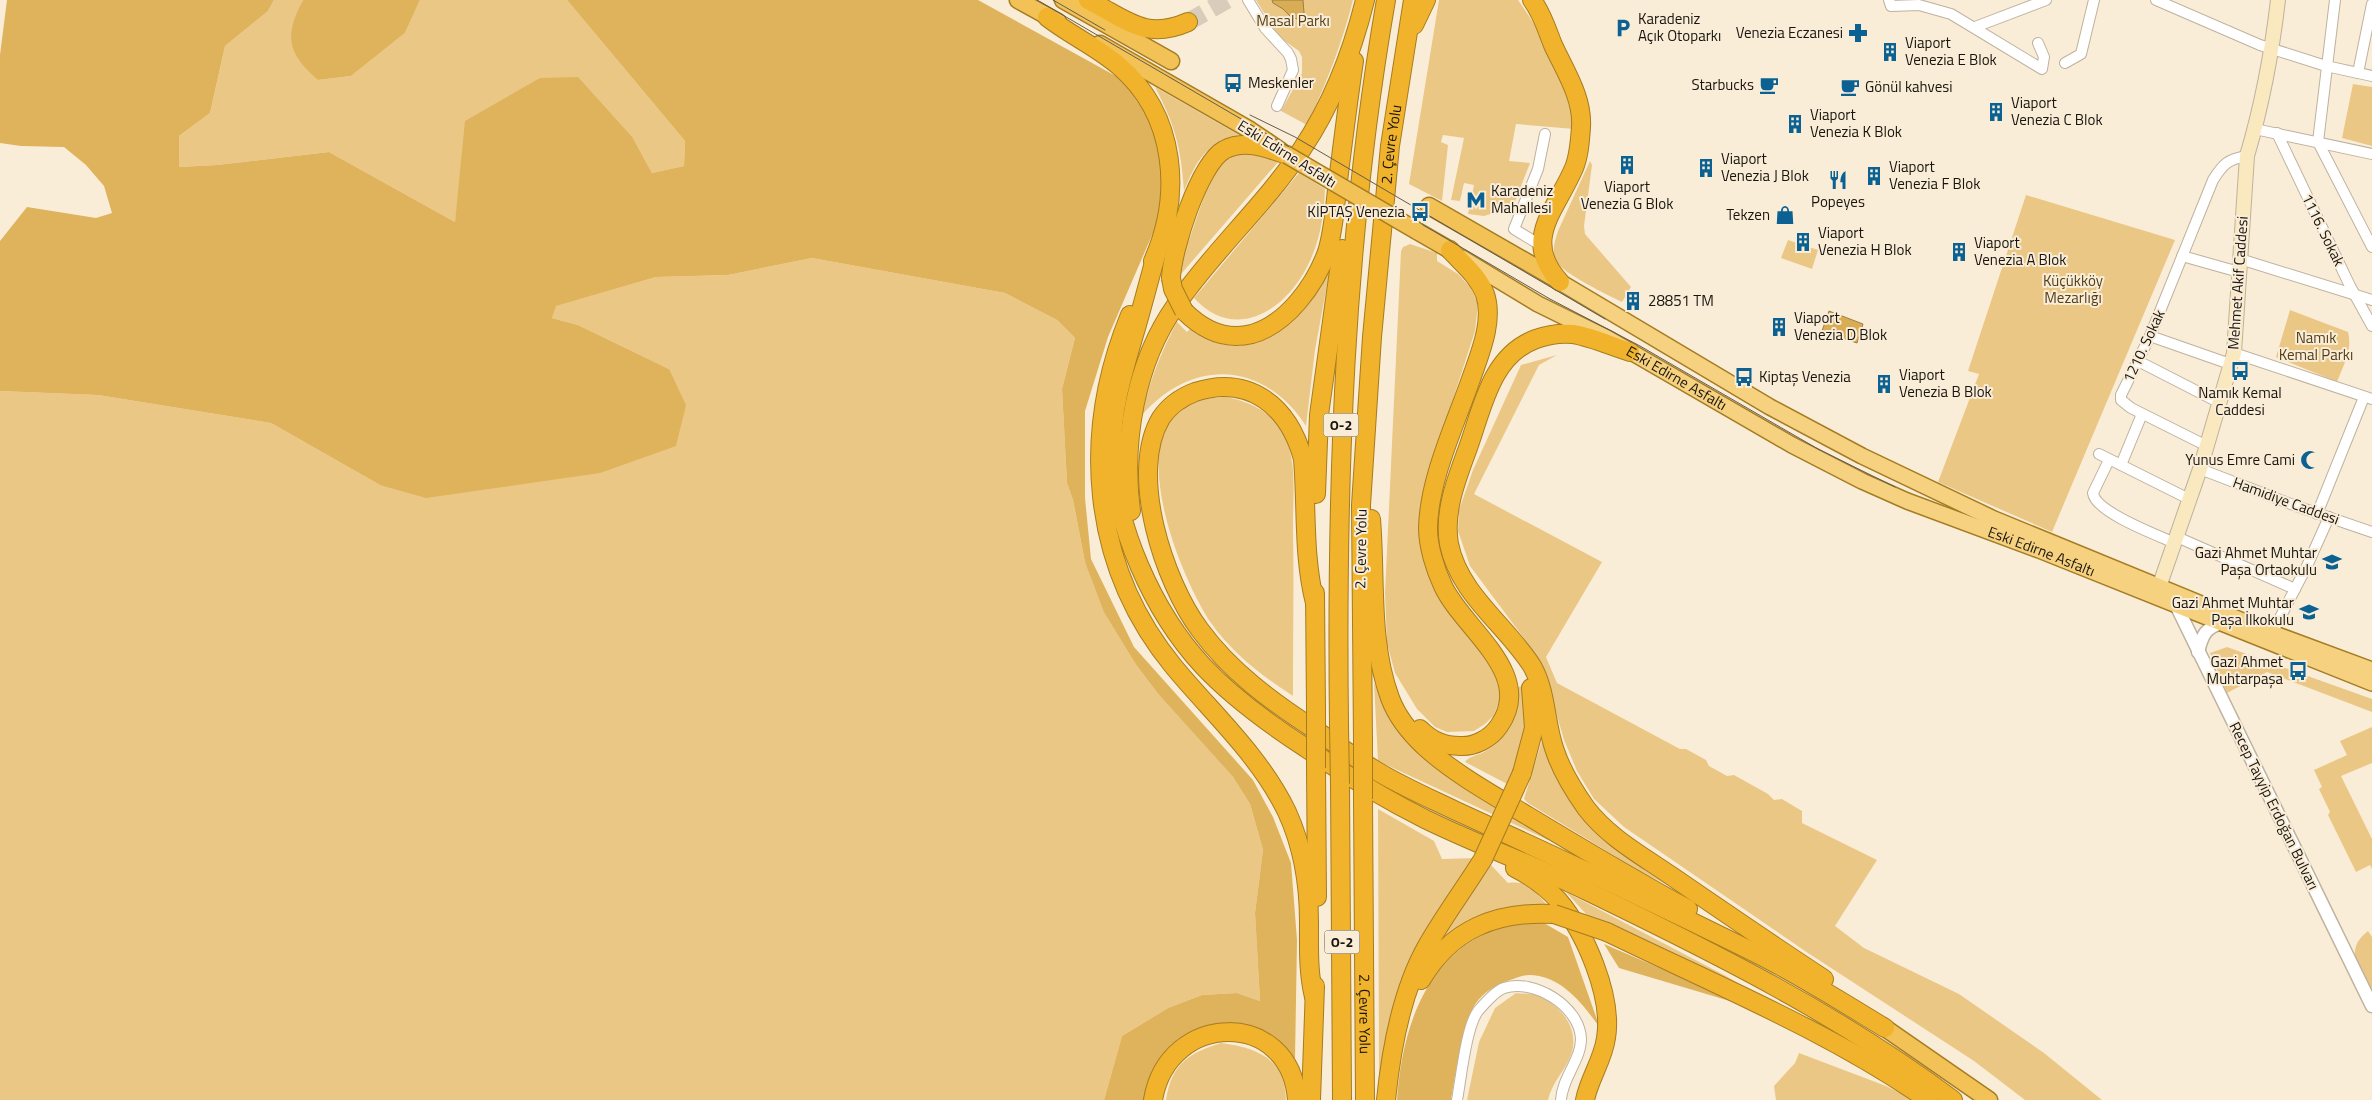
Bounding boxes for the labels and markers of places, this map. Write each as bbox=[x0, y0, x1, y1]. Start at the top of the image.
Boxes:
place label: Karadeniz Açık Otoparkı bbox=[1638, 7, 1721, 47]
parking icon: Karadeniz Açık Otoparkı bbox=[1612, 17, 1634, 39]
place label: Venezia Eczanesi bbox=[1736, 21, 1843, 44]
pharmacy icon: Venezia Eczanesi bbox=[1847, 22, 1869, 44]
place label: Viaport Venezia E Blok bbox=[1905, 31, 1997, 71]
building icon: Viaport Venezia E Blok bbox=[1879, 41, 1901, 63]
place label: Meskenler bbox=[1248, 71, 1314, 94]
bus stop icon: Meskenler bbox=[1222, 72, 1244, 94]
place label: Starbucks bbox=[1691, 73, 1754, 96]
cafe icon: Starbucks bbox=[1758, 74, 1780, 96]
place label: Gönül kahvesi bbox=[1865, 75, 1953, 98]
cafe icon: Gönül kahvesi bbox=[1839, 76, 1861, 98]
place label: Viaport Venezia C Blok bbox=[2011, 91, 2103, 131]
building icon: Viaport Venezia C Blok bbox=[1985, 101, 2007, 123]
place label: Viaport Venezia K Blok bbox=[1810, 103, 1902, 143]
building icon: Viaport Venezia K Blok bbox=[1784, 113, 1806, 135]
place label: Viaport Venezia J Blok bbox=[1721, 147, 1809, 187]
building icon: Viaport Venezia G Blok bbox=[1616, 154, 1638, 176]
place label: Viaport Venezia F Blok bbox=[1889, 155, 1980, 195]
building icon: Viaport Venezia J Blok bbox=[1695, 157, 1717, 179]
building icon: Viaport Venezia F Blok bbox=[1863, 165, 1885, 187]
restaurant icon: Popeyes bbox=[1827, 169, 1849, 191]
place label: Viaport Venezia G Blok bbox=[1581, 175, 1673, 215]
place label: Karadeniz Mahallesi bbox=[1491, 179, 1554, 219]
metro station icon: Karadeniz Mahallesi bbox=[1465, 189, 1487, 211]
place label: Popeyes bbox=[1811, 190, 1865, 213]
place label: KİPTAŞ Venezia bbox=[1307, 200, 1405, 223]
bus stop icon: KİPTAŞ Venezia bbox=[1409, 201, 1431, 223]
place label: Tekzen bbox=[1726, 203, 1770, 226]
shop icon: Tekzen bbox=[1774, 204, 1796, 226]
place label: Viaport Venezia H Blok bbox=[1818, 221, 1912, 261]
building icon: Viaport Venezia H Blok bbox=[1792, 231, 1814, 253]
place label: Viaport Venezia A Blok bbox=[1974, 231, 2066, 271]
building icon: Viaport Venezia A Blok bbox=[1948, 241, 1970, 263]
place label: 28851 TM bbox=[1648, 289, 1714, 312]
building icon: 28851 TM bbox=[1622, 290, 1644, 312]
place label: Viaport Venezia D Blok bbox=[1794, 306, 1887, 346]
building icon: Viaport Venezia D Blok bbox=[1768, 316, 1790, 338]
bus stop icon: Namık Kemal Caddesi bbox=[2229, 360, 2251, 382]
place label: Viaport Venezia B Blok bbox=[1899, 363, 1992, 403]
place label: Kiptaş Venezia bbox=[1759, 365, 1851, 388]
bus stop icon: Kiptaş Venezia bbox=[1733, 366, 1755, 388]
building icon: Viaport Venezia B Blok bbox=[1873, 373, 1895, 395]
place label: Namık Kemal Caddesi bbox=[2198, 381, 2282, 421]
place label: Yunus Emre Cami bbox=[2185, 448, 2295, 471]
mosque icon: Yunus Emre Cami bbox=[2299, 449, 2321, 471]
place label: Gazi Ahmet Muhtar Paşa Ortaokulu bbox=[2195, 541, 2317, 581]
school or university icon: Gazi Ahmet Muhtar Paşa Ortaokulu bbox=[2321, 551, 2343, 573]
place label: Gazi Ahmet Muhtar Paşa İlkokulu bbox=[2172, 591, 2294, 631]
school or university icon: Gazi Ahmet Muhtar Paşa İlkokulu bbox=[2298, 601, 2320, 623]
place label: Gazi Ahmet Muhtarpaşa bbox=[2207, 650, 2284, 690]
bus stop icon: Gazi Ahmet Muhtarpaşa bbox=[2287, 660, 2309, 682]

